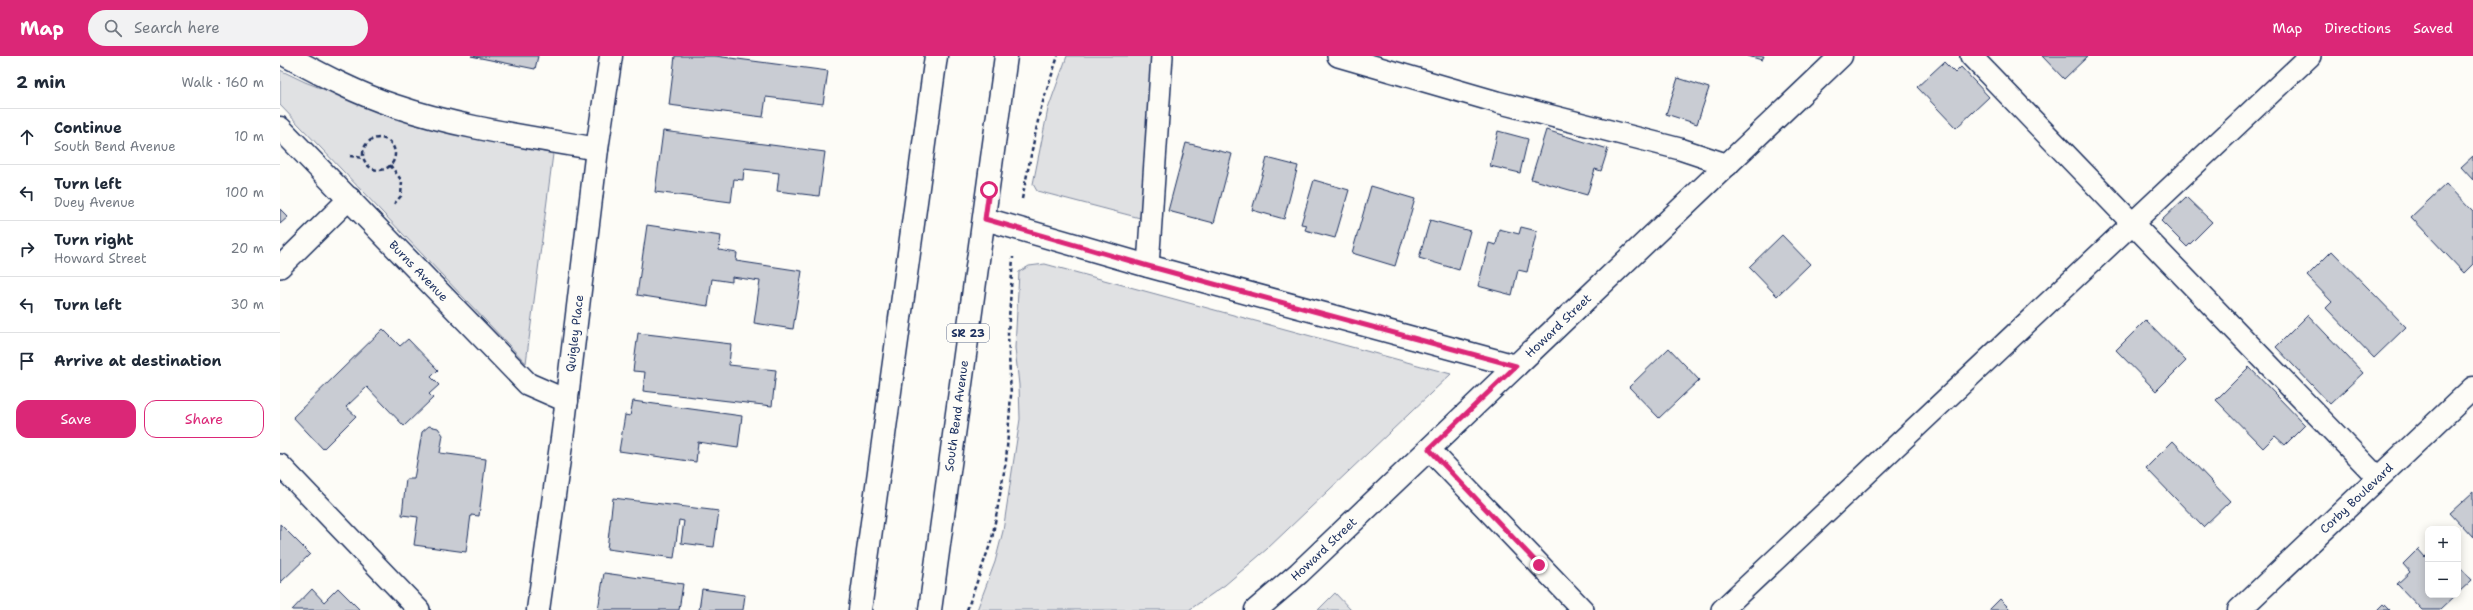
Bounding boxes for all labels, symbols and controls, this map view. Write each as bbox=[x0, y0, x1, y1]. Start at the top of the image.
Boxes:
search box bbox=[88, 10, 368, 46]
text: Map bbox=[20, 16, 64, 41]
icon: search bbox=[102, 17, 124, 39]
text: Search here bbox=[134, 18, 220, 38]
text: Map bbox=[2273, 19, 2303, 37]
text: Directions bbox=[2325, 19, 2391, 37]
text: Saved bbox=[2413, 19, 2453, 37]
text: 2 min bbox=[16, 71, 66, 93]
text: Walk · 160 m bbox=[182, 74, 264, 91]
text: Continue bbox=[54, 118, 122, 138]
icon: ahead bbox=[16, 126, 38, 148]
text: 10 m bbox=[234, 128, 264, 145]
text: South Bend Avenue bbox=[54, 138, 176, 155]
text: Turn left bbox=[54, 174, 122, 194]
route start bbox=[980, 181, 998, 199]
icon: left bbox=[16, 182, 38, 204]
text: 100 m bbox=[225, 184, 264, 201]
text: Duey Avenue bbox=[54, 194, 135, 211]
text: Turn right bbox=[54, 230, 134, 250]
street label: Burns Avenue bbox=[385, 237, 452, 305]
icon: right bbox=[16, 238, 38, 260]
text: 20 m bbox=[231, 240, 264, 257]
text: Howard Street bbox=[54, 250, 147, 267]
street label: Howard Street bbox=[1522, 290, 1595, 361]
icon: left bbox=[16, 294, 38, 316]
street label: Quigley Place bbox=[562, 294, 587, 373]
text: Turn left bbox=[54, 295, 122, 315]
text: 30 m bbox=[230, 296, 264, 313]
road number: SR 23 bbox=[947, 324, 989, 342]
icon: arrive bbox=[16, 350, 38, 372]
text: Arrive at destination bbox=[54, 351, 222, 371]
street label: South Bend Avenue bbox=[941, 359, 972, 473]
button: Save bbox=[16, 400, 136, 438]
button: Share bbox=[144, 400, 264, 438]
street label: Corby Boulevard bbox=[2316, 460, 2397, 537]
street label: Howard Street bbox=[1287, 514, 1360, 585]
map controls bbox=[2425, 526, 2461, 598]
button: + bbox=[2425, 526, 2461, 562]
route end bbox=[1530, 556, 1548, 574]
button: − bbox=[2425, 562, 2461, 598]

